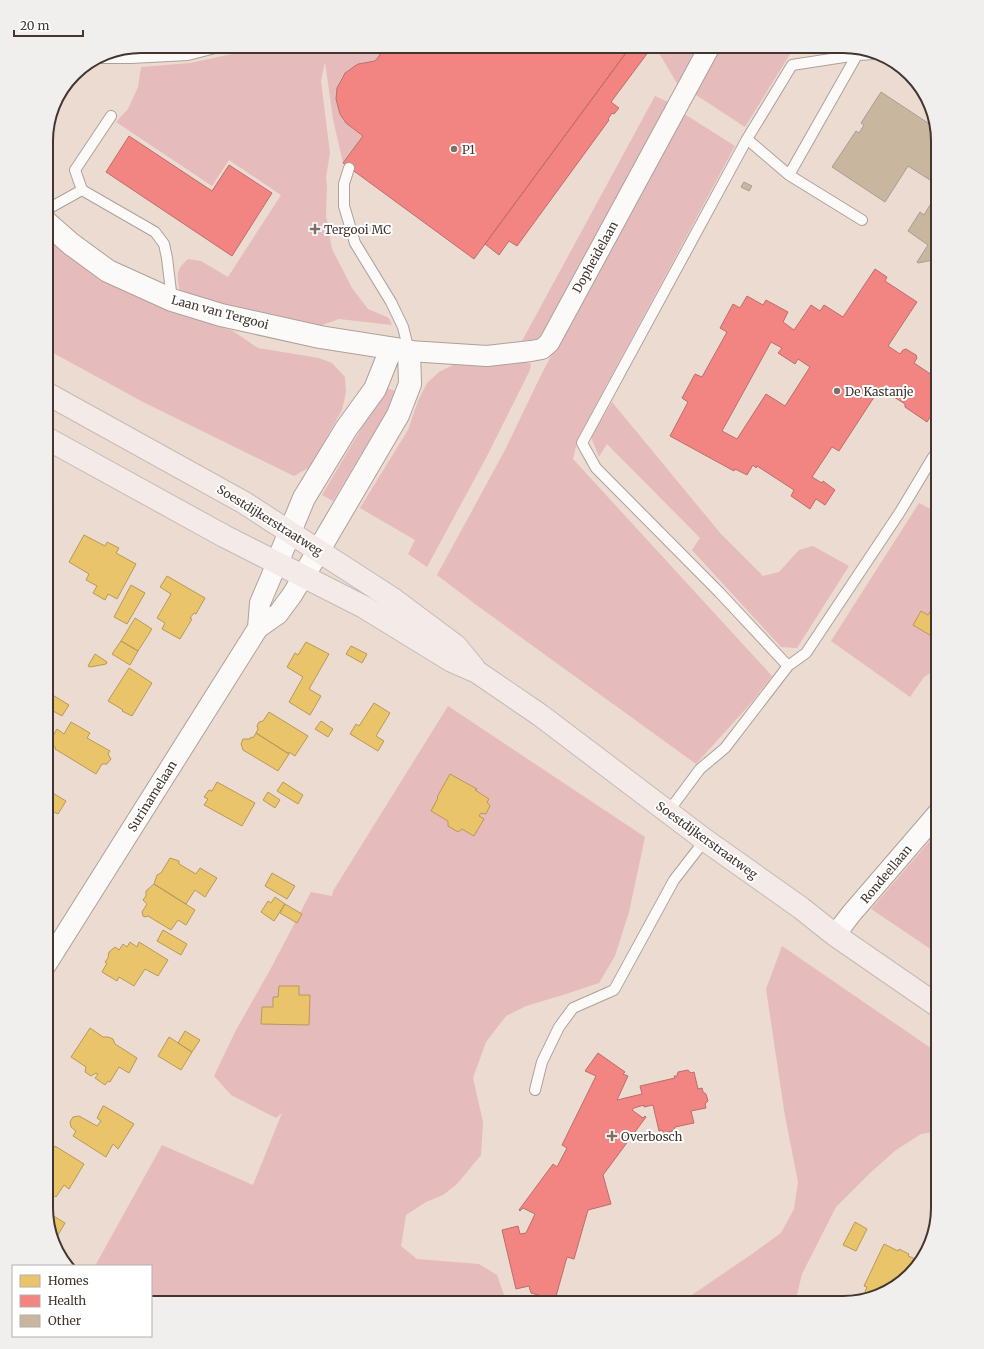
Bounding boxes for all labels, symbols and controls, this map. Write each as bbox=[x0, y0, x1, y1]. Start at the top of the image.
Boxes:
scale bar bbox=[14, 12, 83, 38]
text: 20 m bbox=[20, 18, 49, 33]
place label: P1 bbox=[462, 142, 476, 157]
marker: P1 bbox=[449, 144, 459, 154]
street label: Dopheidelaan bbox=[569, 218, 621, 295]
place label: Tergooi MC bbox=[324, 222, 391, 237]
marker: Tergooi MC bbox=[309, 223, 321, 235]
street label: Laan van Tergooi bbox=[170, 292, 270, 332]
place label: De Kastanje bbox=[845, 384, 913, 399]
marker: De Kastanje bbox=[832, 386, 842, 396]
street label: Soestdijkerstraatweg bbox=[214, 481, 326, 559]
street label: Surinamelaan bbox=[124, 758, 180, 834]
street label: Soestdijkerstraatweg bbox=[653, 798, 761, 882]
street label: Rondeellaan bbox=[857, 842, 915, 906]
place label: Overbosch bbox=[621, 1129, 682, 1144]
marker: Overbosch bbox=[606, 1130, 618, 1142]
legend bbox=[12, 1265, 152, 1337]
text: Homes bbox=[48, 1273, 89, 1288]
text: Health bbox=[48, 1293, 86, 1308]
text: Other bbox=[48, 1313, 82, 1328]

